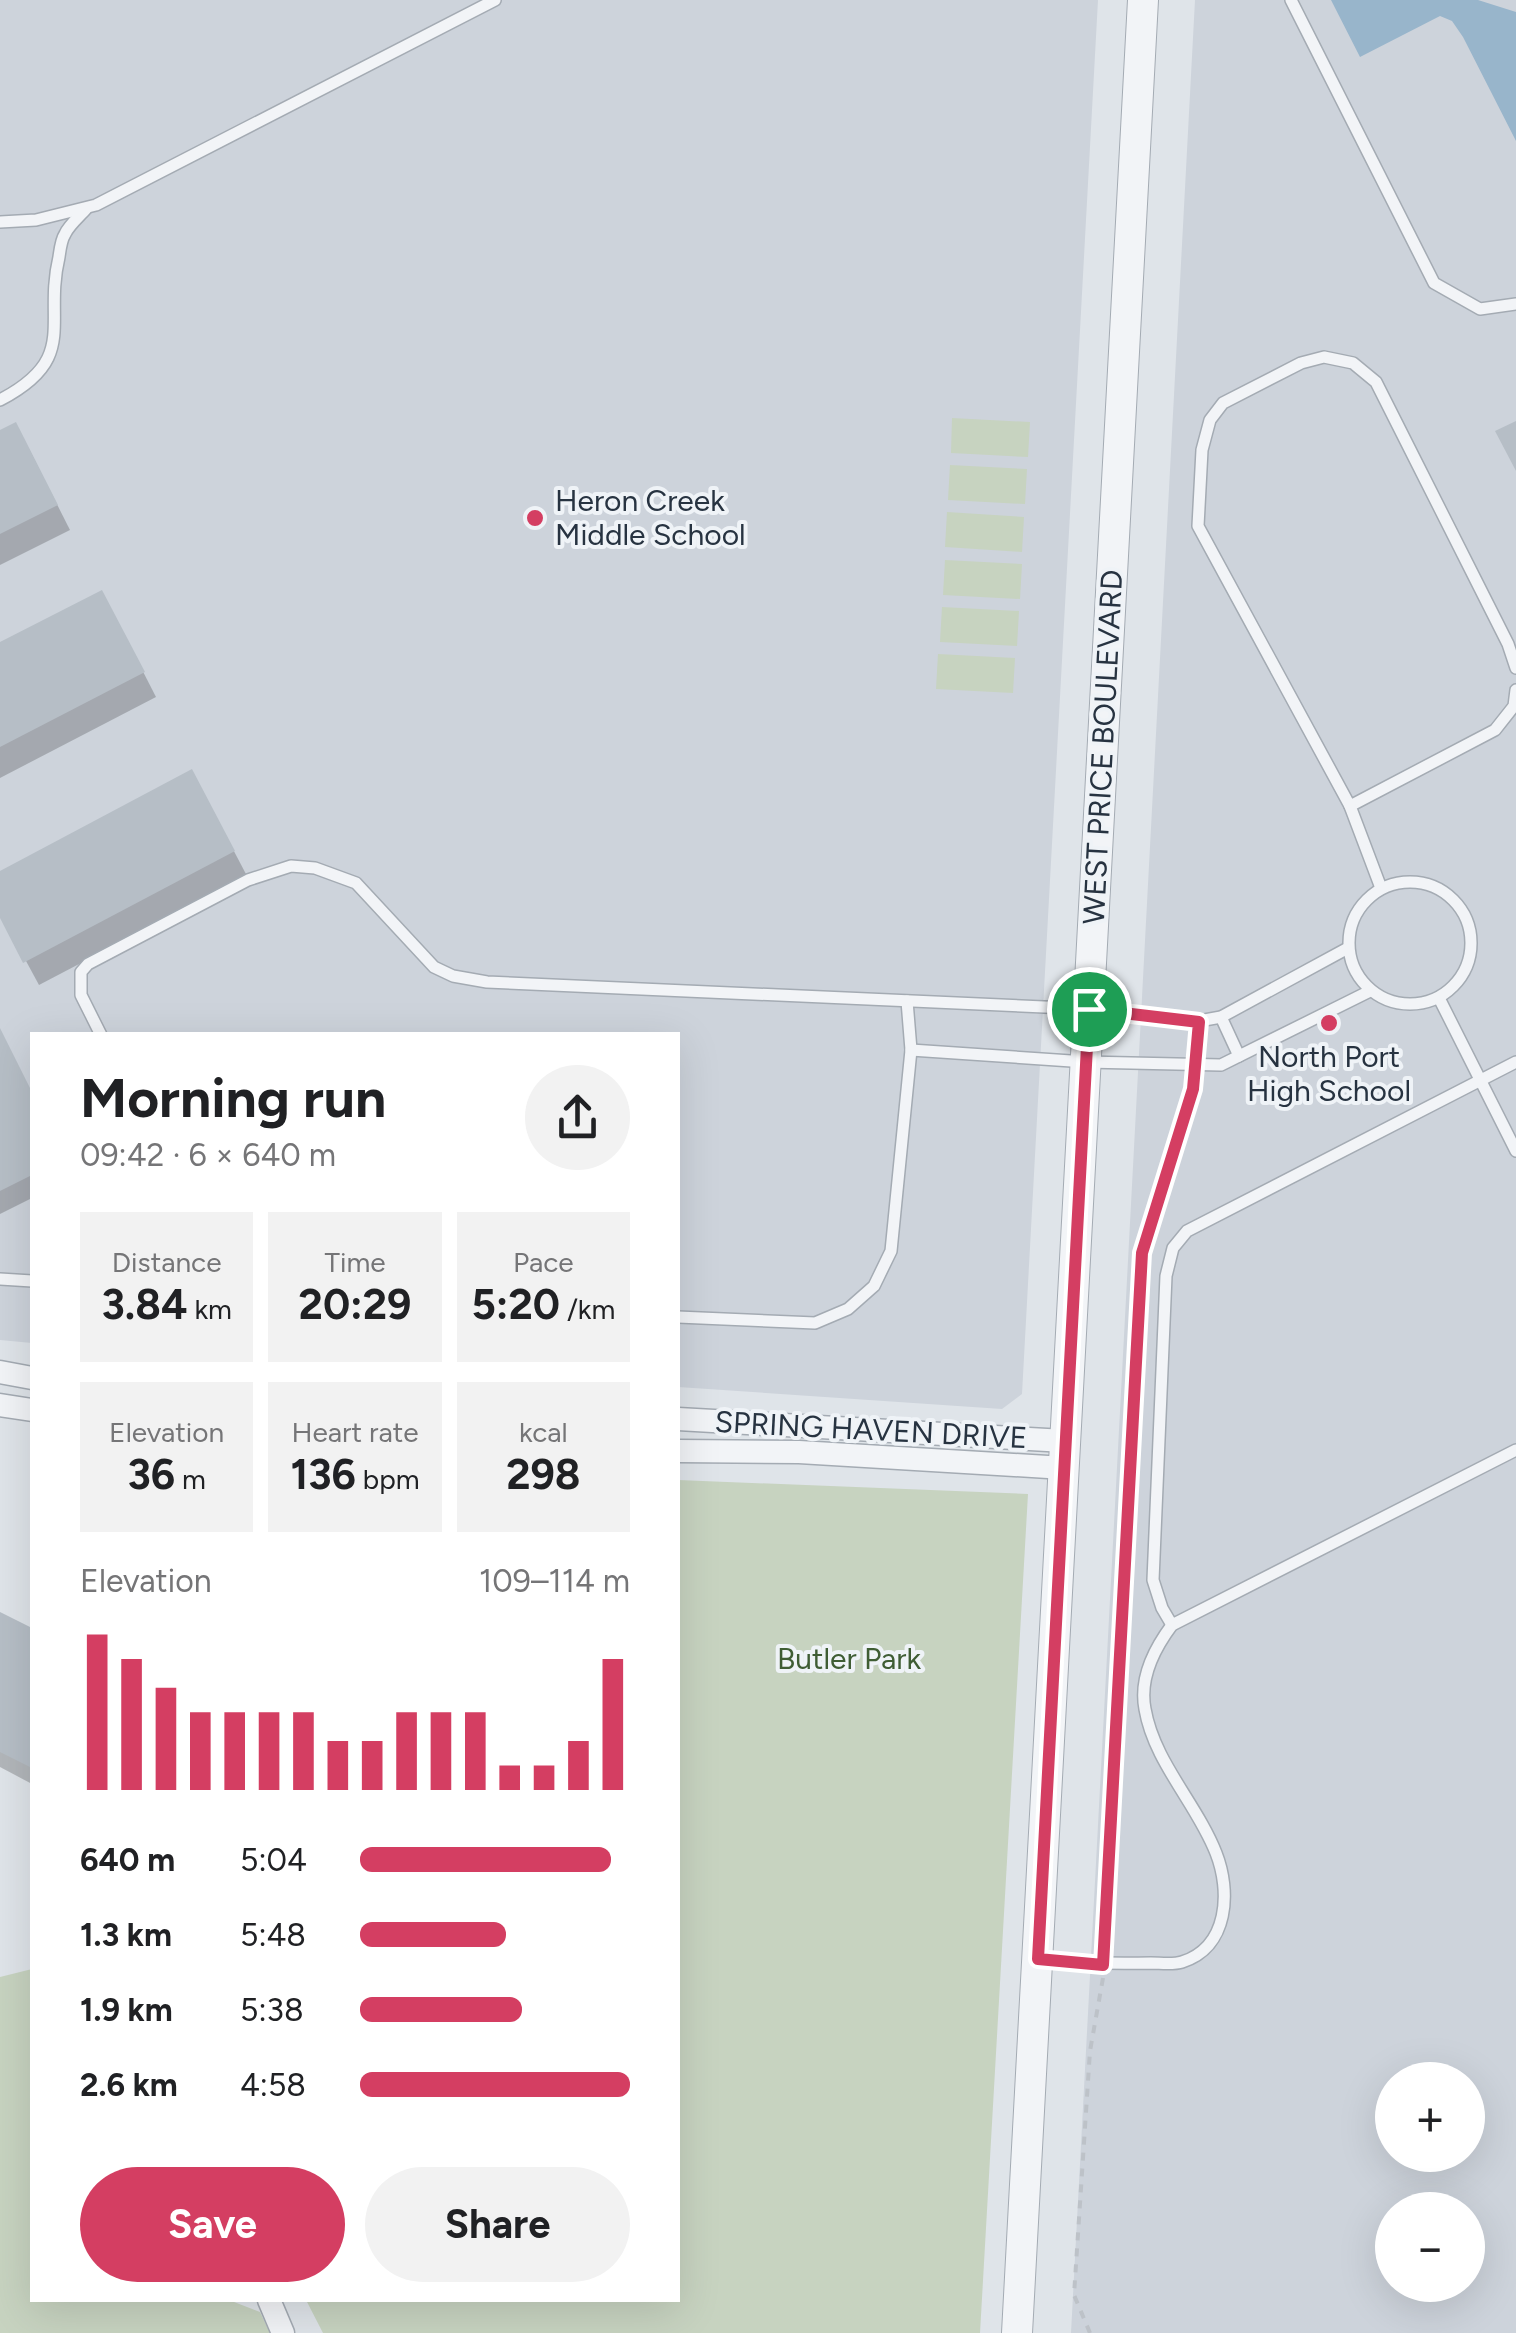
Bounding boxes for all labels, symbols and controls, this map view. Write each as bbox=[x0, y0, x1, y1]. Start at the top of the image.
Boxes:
place label: Heron Creek Middle School bbox=[555, 482, 746, 553]
marker: Heron Creek Middle School bbox=[524, 507, 546, 529]
street label: WEST PRICE BOULEVARD bbox=[1075, 569, 1130, 925]
pin bbox=[1047, 967, 1132, 1052]
icon: arrive bbox=[1062, 982, 1117, 1037]
marker: North Port High School bbox=[1318, 1012, 1340, 1034]
place label: North Port High School bbox=[1247, 1038, 1411, 1109]
text: Morning run bbox=[80, 1065, 386, 1131]
button: share bbox=[525, 1065, 630, 1170]
text: 09:42 · 6 × 640 m bbox=[80, 1136, 336, 1174]
text: Distance bbox=[112, 1245, 222, 1279]
text: Time bbox=[324, 1245, 386, 1279]
text: Pace bbox=[513, 1245, 574, 1279]
text: 3.84 bbox=[101, 1279, 188, 1330]
text: 20:29 bbox=[299, 1279, 411, 1330]
text: 5:20 bbox=[471, 1279, 560, 1330]
text: km bbox=[188, 1292, 232, 1326]
text: /km bbox=[560, 1292, 615, 1326]
street label: SPRING HAVEN DRIVE bbox=[714, 1403, 1028, 1456]
text: Elevation bbox=[109, 1415, 224, 1449]
text: Heart rate bbox=[291, 1415, 419, 1449]
text: kcal bbox=[519, 1415, 568, 1449]
text: 36 bbox=[127, 1449, 175, 1500]
text: 136 bbox=[290, 1449, 356, 1500]
text: 298 bbox=[506, 1449, 581, 1500]
text: m bbox=[175, 1462, 206, 1496]
text: bpm bbox=[356, 1462, 420, 1496]
text: Elevation bbox=[80, 1562, 212, 1600]
text: 109–114 m bbox=[479, 1562, 630, 1600]
park label: Butler Park bbox=[777, 1640, 921, 1677]
text: 640 m bbox=[80, 1841, 175, 1879]
text: 5:04 bbox=[240, 1841, 307, 1879]
text: 1.3 km bbox=[80, 1916, 172, 1954]
text: 5:48 bbox=[240, 1916, 306, 1954]
text: 1.9 km bbox=[80, 1991, 173, 2029]
text: 5:38 bbox=[240, 1991, 304, 2029]
map controls bbox=[1375, 2062, 1485, 2302]
button: + bbox=[1375, 2062, 1485, 2172]
text: 2.6 km bbox=[80, 2066, 178, 2104]
text: 4:58 bbox=[240, 2066, 306, 2104]
button: Save bbox=[80, 2167, 345, 2282]
button: Share bbox=[365, 2167, 630, 2282]
button: − bbox=[1375, 2192, 1485, 2302]

